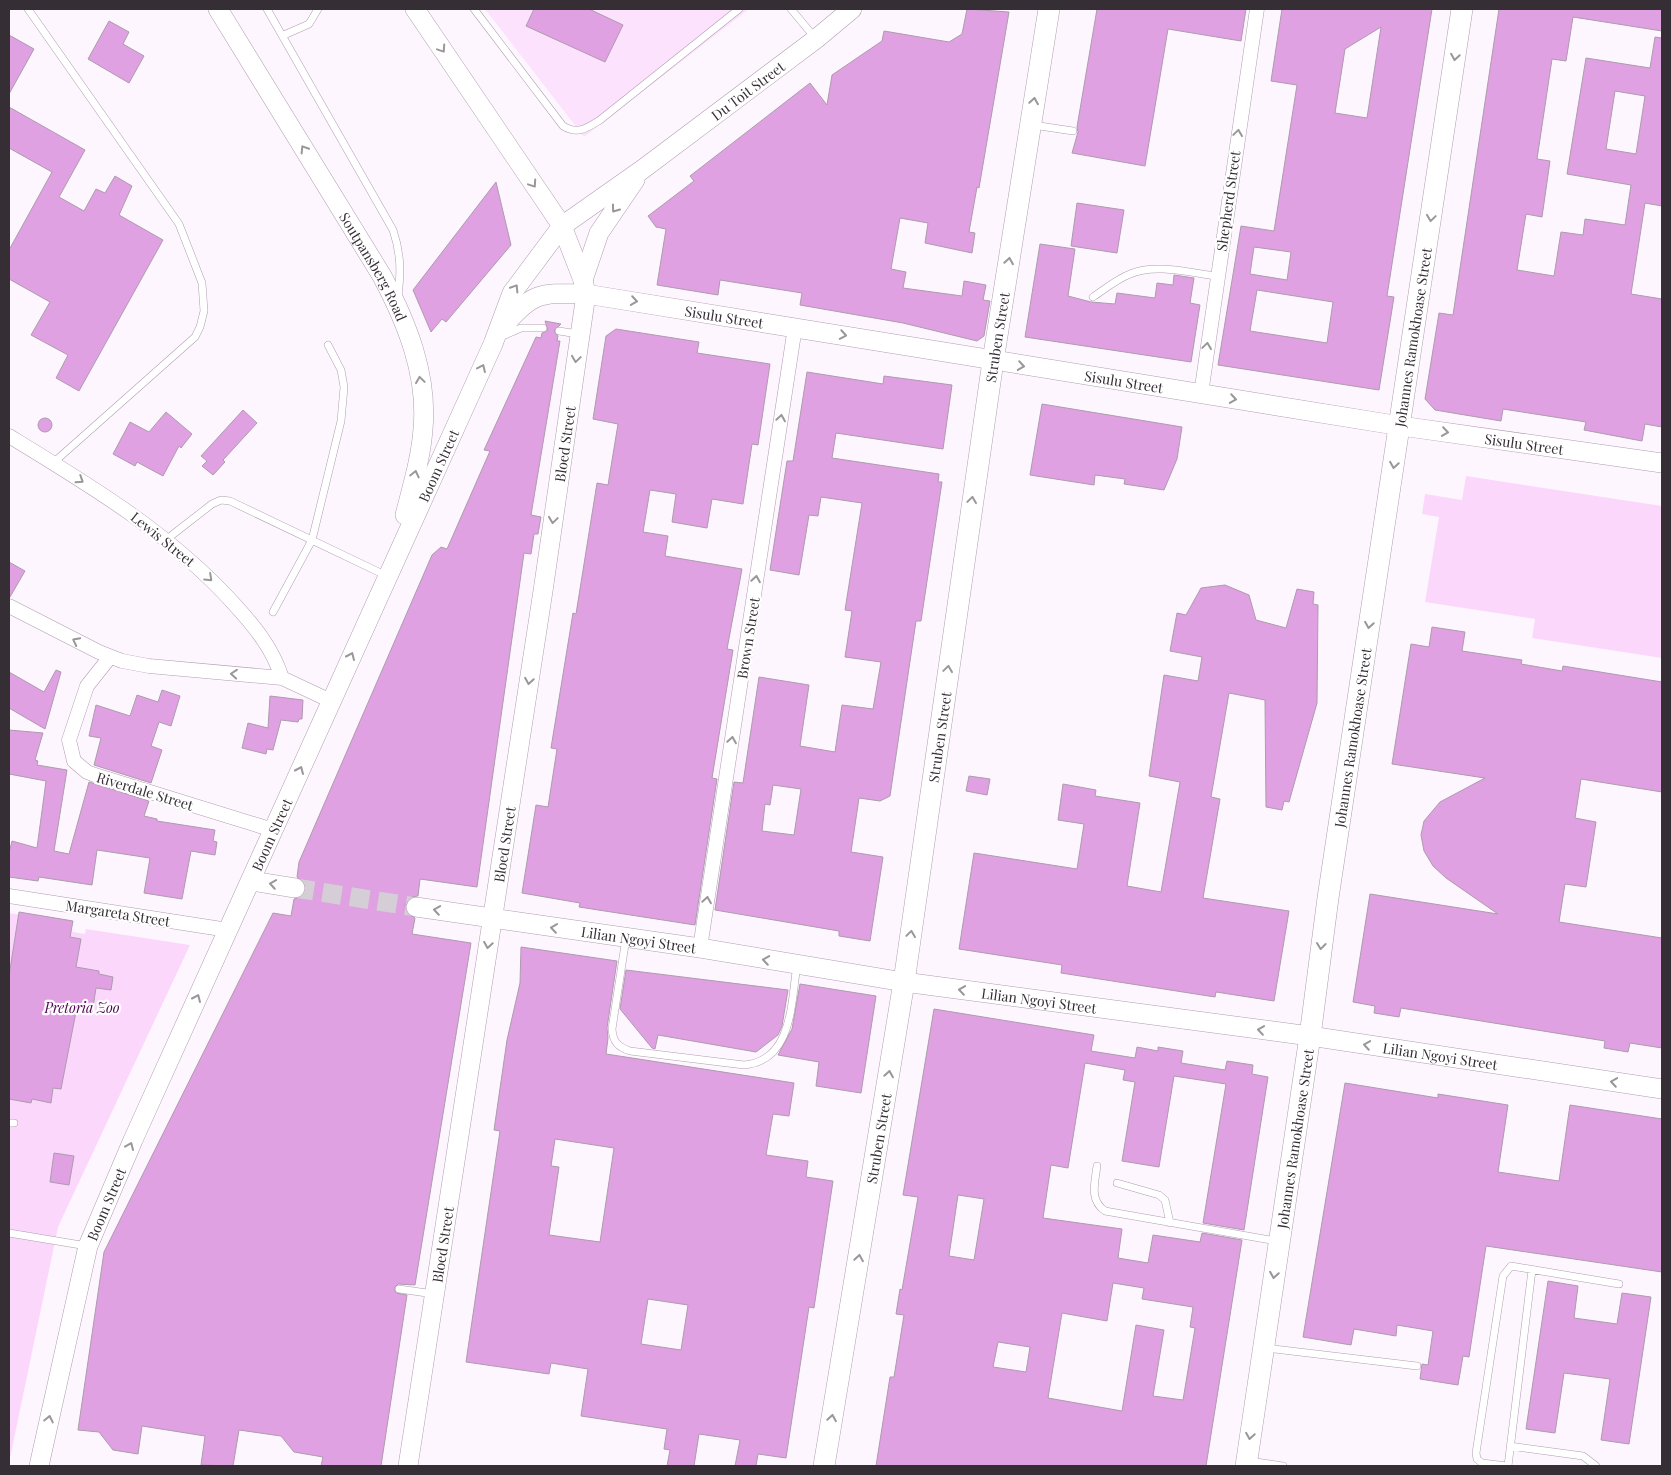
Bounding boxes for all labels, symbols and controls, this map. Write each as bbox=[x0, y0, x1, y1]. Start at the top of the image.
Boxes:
one-way arrow bbox=[436, 43, 445, 53]
one-way arrow bbox=[1450, 53, 1461, 61]
street label: Du Toit Street bbox=[707, 56, 789, 124]
one-way arrow bbox=[1029, 96, 1039, 105]
one-way arrow bbox=[1232, 128, 1242, 137]
one-way arrow bbox=[301, 146, 311, 155]
street label: Shepherd Street bbox=[1212, 148, 1245, 253]
one-way arrow bbox=[527, 178, 536, 187]
one-way arrow bbox=[612, 203, 620, 212]
street label: Soutpansberg Road bbox=[335, 208, 412, 324]
one-way arrow bbox=[1426, 214, 1437, 222]
street label: Johannes Ramokhoase Street bbox=[1389, 245, 1436, 429]
one-way arrow bbox=[1003, 257, 1014, 265]
one-way arrow bbox=[509, 284, 519, 293]
street label: Struben Street bbox=[981, 290, 1014, 384]
one-way arrow bbox=[629, 296, 638, 306]
street label: Sisulu Street bbox=[684, 301, 766, 332]
one-way arrow bbox=[839, 330, 848, 340]
one-way arrow bbox=[1201, 341, 1212, 349]
one-way arrow bbox=[571, 356, 582, 364]
one-way arrow bbox=[1016, 360, 1025, 370]
one-way arrow bbox=[476, 364, 486, 373]
street label: Sisulu Street bbox=[1083, 365, 1166, 397]
one-way arrow bbox=[416, 376, 426, 384]
one-way arrow bbox=[1229, 393, 1237, 404]
street label: Bloed Street bbox=[549, 404, 579, 483]
one-way arrow bbox=[775, 414, 786, 422]
street label: Boom Street bbox=[413, 425, 463, 505]
one-way arrow bbox=[1441, 427, 1450, 437]
street label: Sisulu Street bbox=[1484, 428, 1566, 459]
one-way arrow bbox=[1390, 461, 1400, 469]
one-way arrow bbox=[409, 470, 420, 479]
one-way arrow bbox=[74, 474, 83, 483]
one-way arrow bbox=[967, 496, 977, 505]
street label: Lewis Street bbox=[127, 507, 200, 571]
one-way arrow bbox=[548, 516, 559, 524]
one-way arrow bbox=[203, 572, 212, 581]
one-way arrow bbox=[751, 575, 761, 583]
street label: Brown Street bbox=[732, 595, 764, 680]
one-way arrow bbox=[1364, 622, 1375, 630]
one-way arrow bbox=[73, 637, 82, 647]
street label: Johannes Ramokhoase Street bbox=[1329, 646, 1375, 830]
one-way arrow bbox=[345, 652, 356, 661]
one-way arrow bbox=[943, 664, 953, 673]
one-way arrow bbox=[229, 668, 237, 679]
one-way arrow bbox=[524, 677, 535, 685]
street label: Struben Street bbox=[923, 689, 955, 784]
one-way arrow bbox=[726, 735, 737, 743]
one-way arrow bbox=[293, 766, 304, 775]
street label: Riverdale Street bbox=[94, 767, 197, 815]
street label: Boom Street bbox=[247, 794, 296, 874]
street label: Bloed Street bbox=[489, 804, 519, 884]
one-way arrow bbox=[268, 880, 277, 890]
street label: Margareta Street bbox=[64, 895, 173, 931]
one-way arrow bbox=[702, 896, 712, 905]
one-way arrow bbox=[433, 905, 441, 916]
street label: Lilian Ngoyi Street bbox=[580, 921, 698, 957]
one-way arrow bbox=[549, 923, 558, 933]
one-way arrow bbox=[905, 929, 916, 937]
one-way arrow bbox=[484, 941, 494, 950]
one-way arrow bbox=[1317, 942, 1327, 951]
one-way arrow bbox=[762, 955, 771, 965]
street label: Lilian Ngoyi Street bbox=[980, 983, 1099, 1017]
one-way arrow bbox=[957, 985, 966, 995]
one-way arrow bbox=[190, 994, 201, 1003]
park label: Pretoria Zoo bbox=[43, 998, 120, 1017]
one-way arrow bbox=[1257, 1025, 1265, 1036]
street label: Lilian Ngoyi Street bbox=[1381, 1038, 1500, 1074]
one-way arrow bbox=[1362, 1040, 1370, 1051]
street label: Johannes Ramokhoase Street bbox=[1272, 1046, 1318, 1231]
one-way arrow bbox=[884, 1070, 894, 1078]
one-way arrow bbox=[1610, 1077, 1618, 1088]
street label: Struben Street bbox=[861, 1091, 895, 1185]
one-way arrow bbox=[123, 1142, 134, 1151]
street label: Boom Street bbox=[82, 1164, 130, 1243]
street label: Bloed Street bbox=[427, 1204, 458, 1284]
one-way arrow bbox=[853, 1254, 863, 1262]
one-way arrow bbox=[1270, 1271, 1280, 1279]
one-way arrow bbox=[44, 1414, 54, 1423]
one-way arrow bbox=[826, 1414, 836, 1423]
one-way arrow bbox=[1246, 1431, 1256, 1440]

